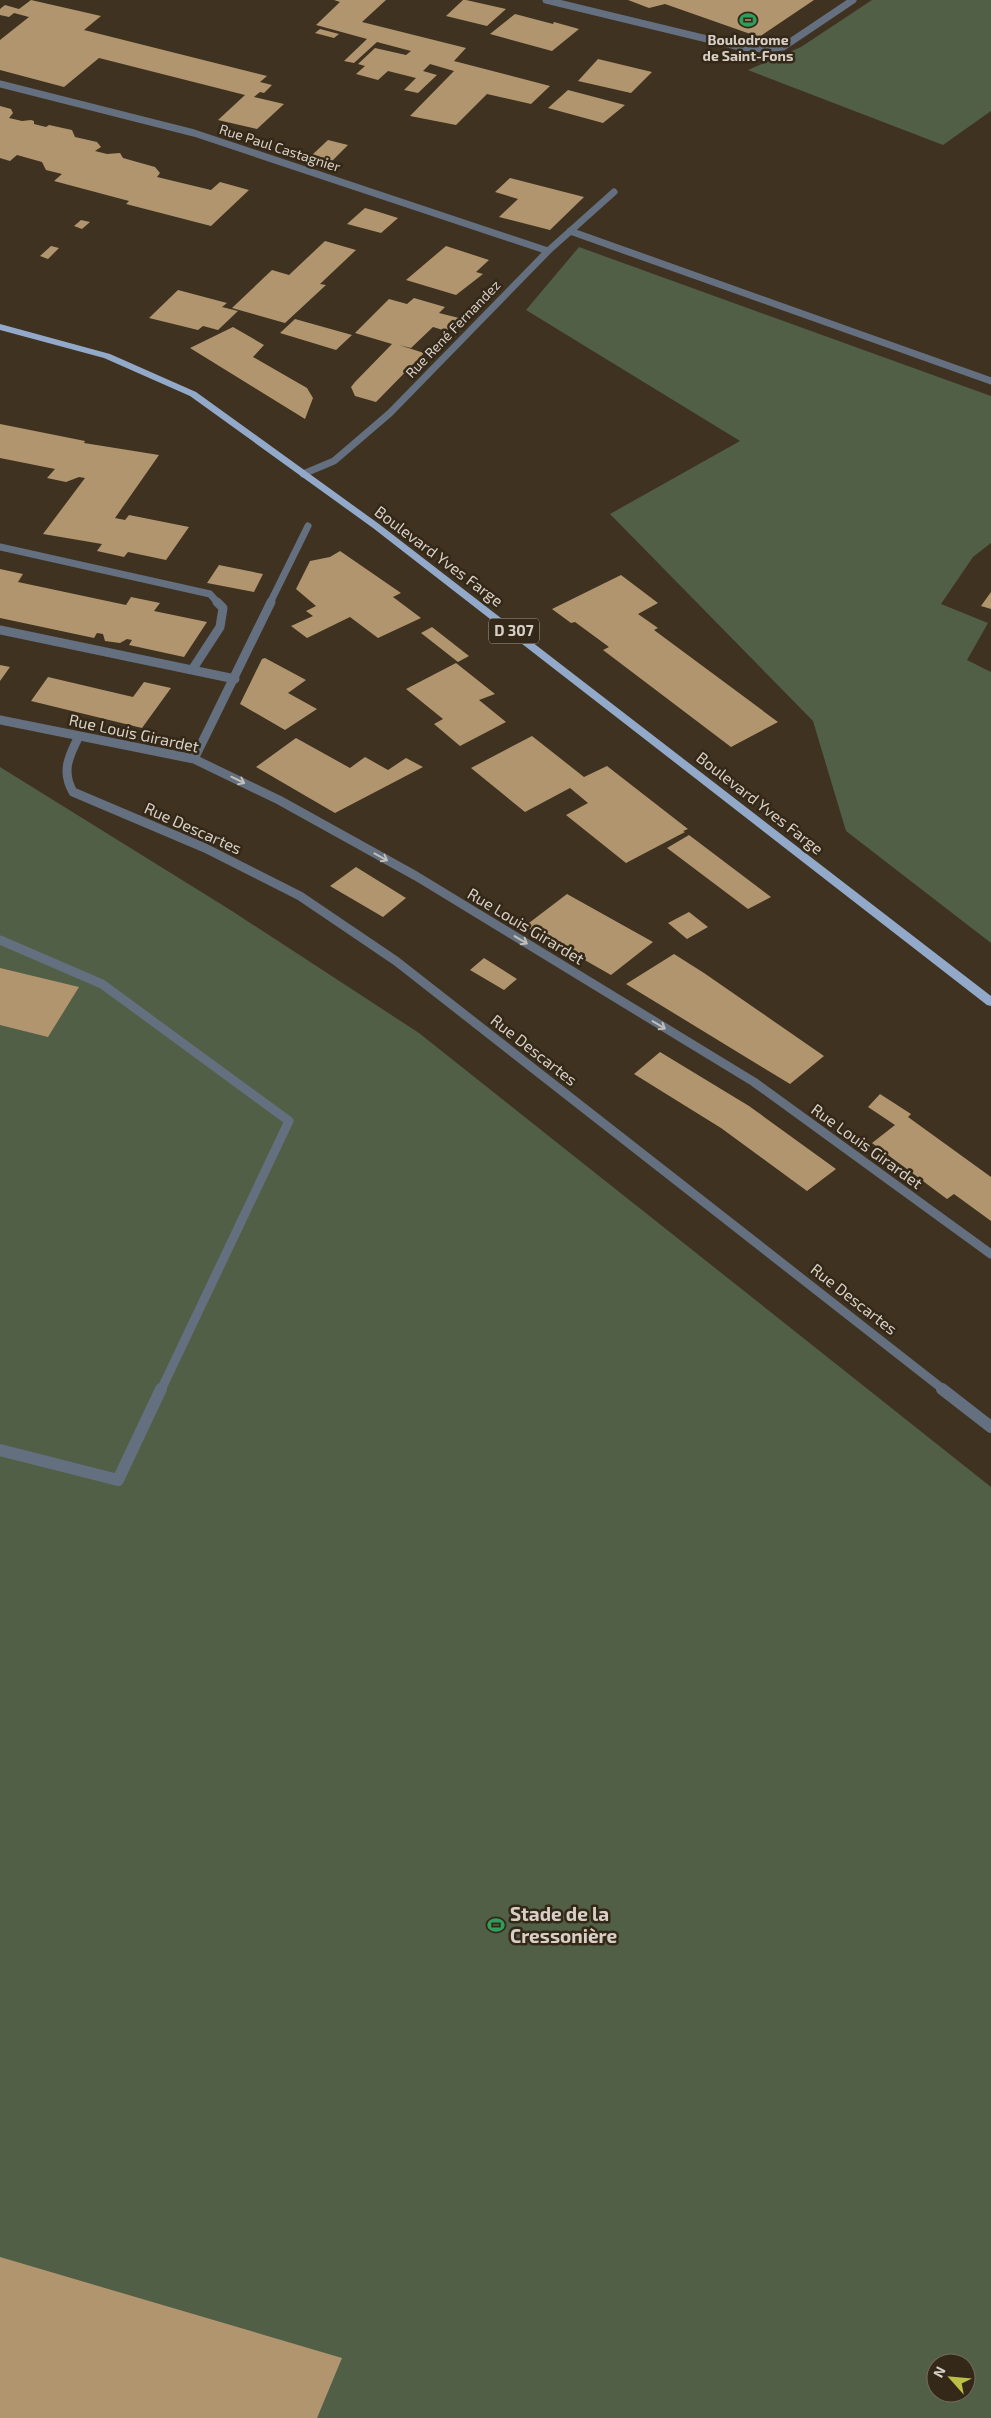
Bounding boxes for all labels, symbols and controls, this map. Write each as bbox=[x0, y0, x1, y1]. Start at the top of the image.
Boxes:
sports icon: Boulodrome de Saint-Fons bbox=[738, 10, 758, 30]
place label: Boulodrome de Saint-Fons bbox=[703, 31, 793, 64]
street label: Rue Paul Castagnier bbox=[217, 120, 343, 175]
street label: Rue René Fernandez bbox=[402, 276, 504, 381]
street label: Boulevard Yves Farge bbox=[371, 501, 507, 610]
road number: D 307 bbox=[489, 618, 539, 644]
street label: Rue Louis Girardet bbox=[67, 709, 201, 756]
street label: Boulevard Yves Farge bbox=[693, 747, 827, 858]
one-way arrow bbox=[230, 776, 245, 785]
street label: Rue Descartes bbox=[142, 798, 245, 857]
one-way arrow bbox=[373, 853, 388, 862]
street label: Rue Louis Girardet bbox=[465, 883, 588, 968]
one-way arrow bbox=[513, 936, 527, 946]
street label: Rue Descartes bbox=[487, 1010, 581, 1089]
one-way arrow bbox=[652, 1020, 666, 1030]
street label: Rue Louis Girardet bbox=[808, 1099, 927, 1192]
street label: Rue Descartes bbox=[807, 1259, 901, 1338]
place label: Stade de la Cressonière bbox=[510, 1902, 618, 1947]
sports icon: Stade de la Cressonière bbox=[486, 1915, 506, 1935]
north arrow bbox=[926, 2353, 976, 2403]
text: N bbox=[929, 2364, 949, 2380]

